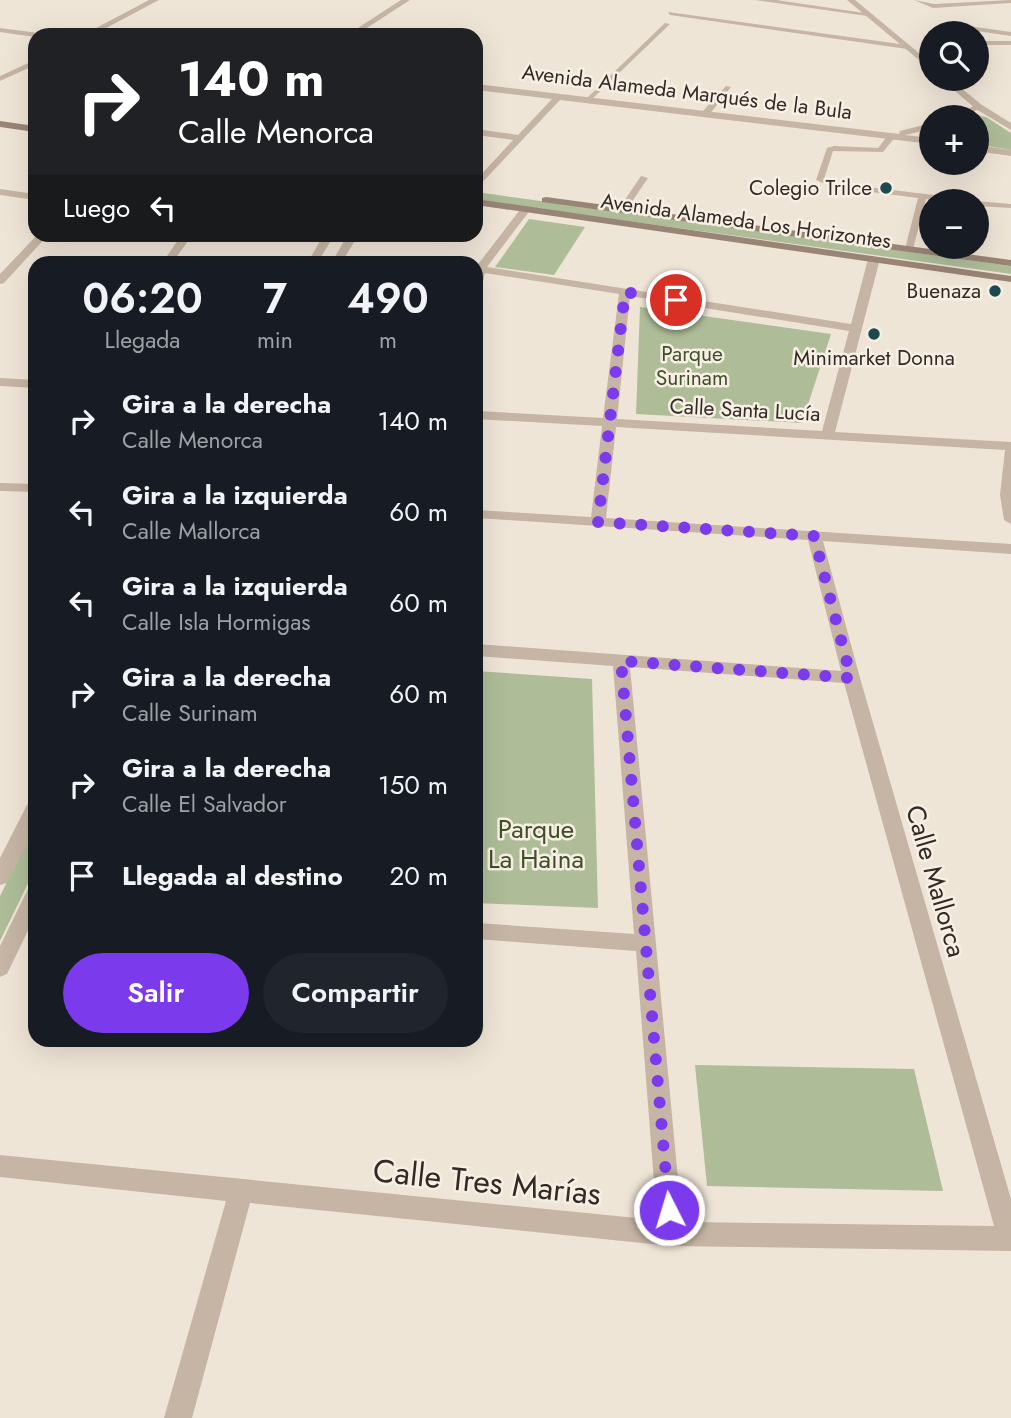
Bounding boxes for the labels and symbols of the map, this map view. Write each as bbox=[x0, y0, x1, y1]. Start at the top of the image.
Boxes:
street label: Avenida Alameda Marqués de la Bula bbox=[520, 57, 854, 127]
place label: Colegio Trilce bbox=[749, 173, 872, 203]
marker: Colegio Trilce bbox=[878, 180, 894, 196]
street label: Avenida Alameda Los Horizontes bbox=[599, 186, 893, 256]
pin bbox=[646, 270, 706, 330]
place label: Buenaza bbox=[907, 276, 981, 306]
marker: Buenaza bbox=[987, 283, 1003, 299]
marker: Minimarket Donna bbox=[866, 326, 882, 342]
park label: Parque Surinam bbox=[656, 339, 728, 393]
place label: Minimarket Donna bbox=[793, 343, 955, 373]
street label: Calle Santa Lucía bbox=[669, 391, 821, 429]
street label: Calle Mallorca bbox=[896, 800, 976, 962]
park label: Parque La Haina bbox=[488, 810, 584, 878]
street label: Calle Tres Marías bbox=[371, 1147, 603, 1217]
position arrow bbox=[632, 1173, 706, 1247]

